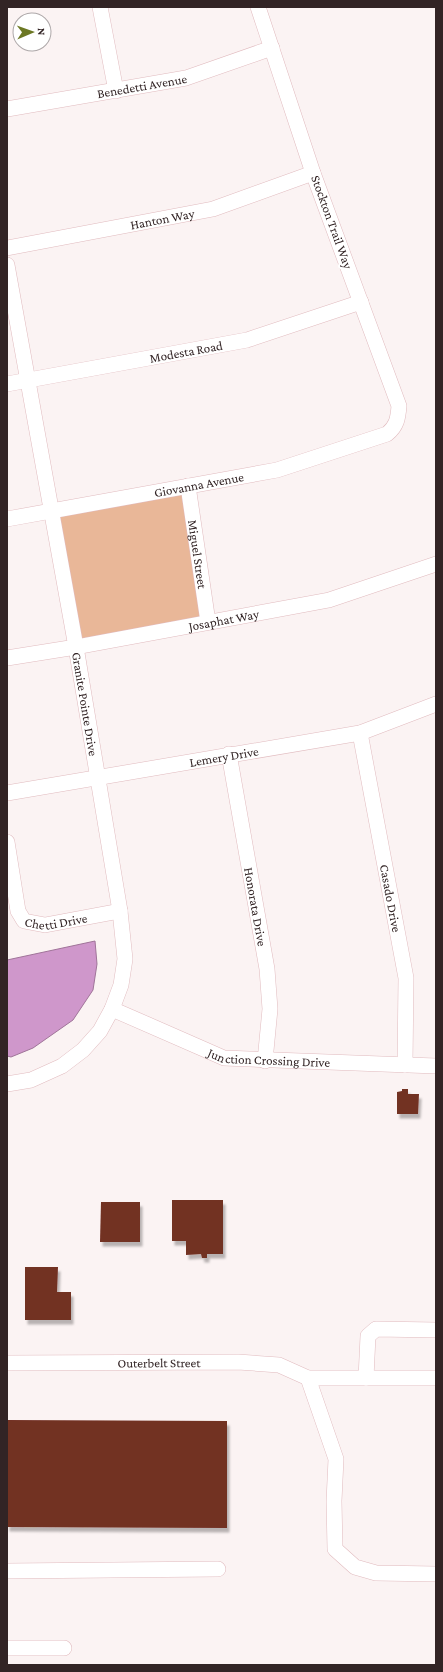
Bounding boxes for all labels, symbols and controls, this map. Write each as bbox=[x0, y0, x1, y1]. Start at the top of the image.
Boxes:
north arrow bbox=[12, 12, 52, 52]
text: N bbox=[36, 28, 48, 36]
street label: Benedetti Avenue bbox=[96, 70, 188, 101]
street label: Stockton Trail Way bbox=[308, 173, 356, 272]
street label: Hanton Way bbox=[129, 205, 197, 232]
street label: Modesta Road bbox=[148, 337, 224, 365]
street label: Giovanna Avenue bbox=[153, 469, 245, 500]
street label: Miguel Street bbox=[186, 519, 211, 590]
street label: Josaphat Way bbox=[186, 606, 261, 634]
street label: Granite Pointe Drive bbox=[69, 651, 102, 757]
street label: Lemery Drive bbox=[188, 743, 260, 769]
street label: Casado Drive bbox=[377, 863, 405, 934]
street label: Honorata Drive bbox=[242, 866, 270, 948]
street label: Chetti Drive bbox=[23, 910, 89, 932]
street label: Junction Crossing Drive bbox=[205, 1044, 331, 1070]
street label: Outerbelt Street bbox=[117, 1355, 201, 1370]

